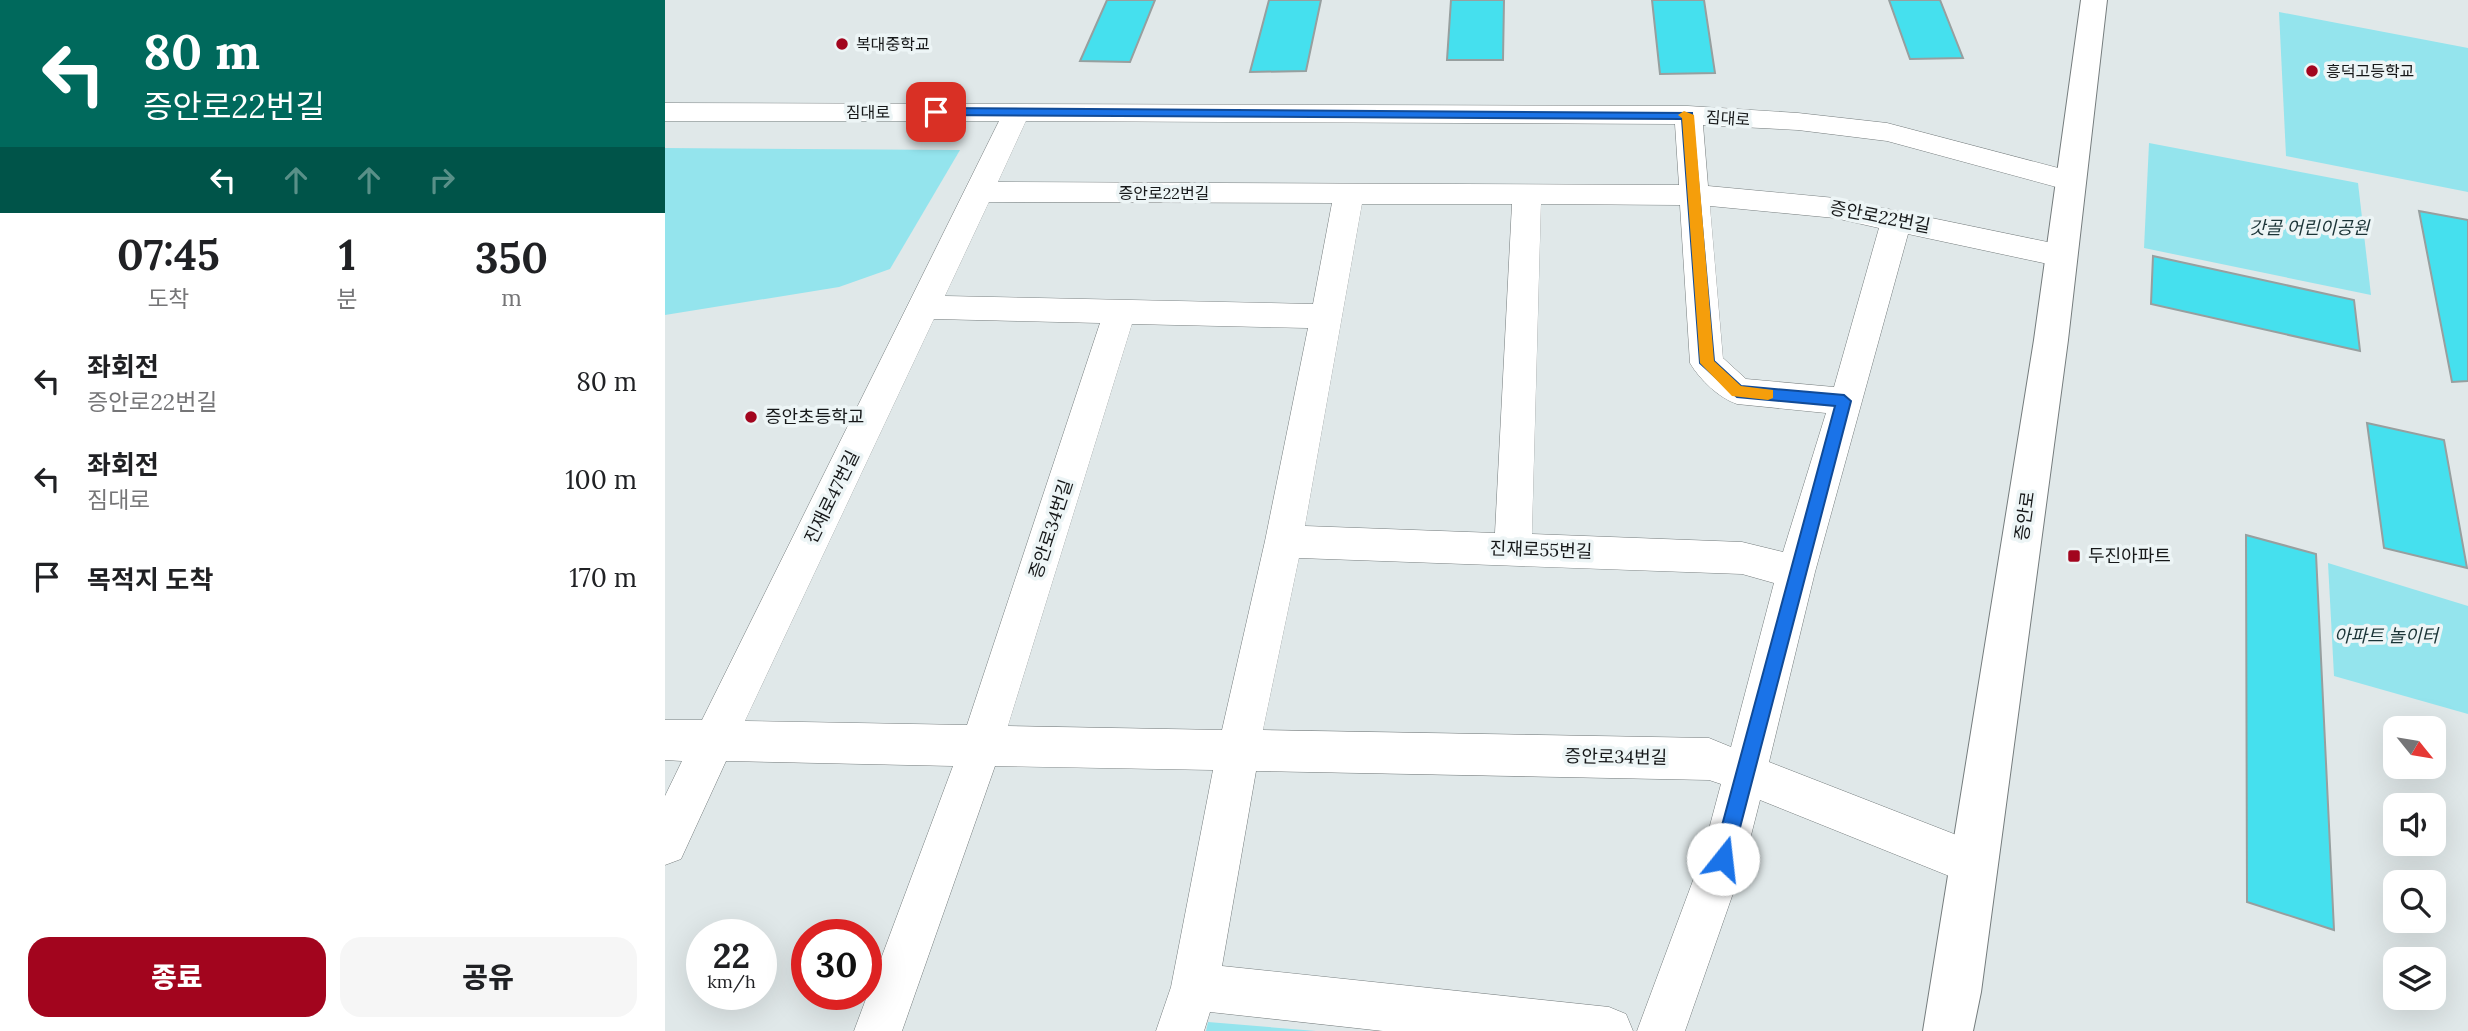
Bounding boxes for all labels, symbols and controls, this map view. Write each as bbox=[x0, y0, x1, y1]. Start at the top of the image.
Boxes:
text: 80 m bbox=[143, 20, 260, 82]
icon: left bbox=[28, 28, 119, 119]
place label: 복대중학교 bbox=[856, 34, 930, 54]
marker: 복대중학교 bbox=[834, 36, 850, 52]
place label: 흥덕고등학교 bbox=[2326, 61, 2414, 81]
marker: 흥덕고등학교 bbox=[2304, 63, 2320, 79]
pin bbox=[906, 82, 966, 142]
text: 증안로22번길 bbox=[143, 86, 325, 127]
icon: arrive bbox=[917, 93, 955, 131]
street label: 짐대로 bbox=[846, 102, 890, 122]
street label: 짐대로 bbox=[1705, 106, 1751, 130]
icon: left bbox=[204, 161, 242, 199]
icon: ahead bbox=[277, 161, 315, 199]
icon: ahead bbox=[350, 161, 388, 199]
icon: right bbox=[423, 161, 461, 199]
street label: 증안로22번길 bbox=[1119, 183, 1209, 203]
street label: 증안로22번길 bbox=[1828, 195, 1932, 238]
park label: 갓골 어린이공원 bbox=[2249, 216, 2371, 239]
text: 07:45 bbox=[117, 228, 220, 282]
text: 1 bbox=[339, 228, 356, 282]
text: 350 bbox=[475, 231, 548, 285]
text: m bbox=[501, 283, 522, 312]
text: 도착 bbox=[147, 284, 190, 313]
text: 분 bbox=[337, 284, 358, 313]
text: 좌회전 bbox=[87, 350, 159, 383]
icon: left bbox=[28, 362, 66, 400]
text: 80 m bbox=[576, 365, 637, 398]
text: 증안로22번길 bbox=[87, 387, 218, 416]
place label: 증안초등학교 bbox=[765, 405, 864, 428]
marker: 증안초등학교 bbox=[743, 409, 759, 425]
street label: 진재로47번길 bbox=[799, 446, 864, 547]
text: 좌회전 bbox=[87, 448, 159, 481]
icon: left bbox=[28, 460, 66, 498]
text: 100 m bbox=[565, 463, 637, 496]
street label: 증안로34번길 bbox=[1024, 477, 1077, 581]
text: 짐대로 bbox=[87, 485, 150, 514]
street label: 증안로 bbox=[2010, 490, 2039, 542]
street label: 진재로55번길 bbox=[1489, 536, 1593, 563]
place label: 두진아파트 bbox=[2088, 544, 2171, 567]
marker: 두진아파트 bbox=[2066, 548, 2082, 564]
icon: arrive bbox=[28, 558, 66, 596]
text: 170 m bbox=[569, 561, 637, 594]
text: 목적지 도착 bbox=[87, 563, 213, 596]
park label: 아파트 놀이터 bbox=[2334, 624, 2440, 647]
north arrow bbox=[2383, 716, 2447, 779]
map controls bbox=[2383, 716, 2446, 1010]
street label: 증안로34번길 bbox=[1565, 744, 1667, 769]
button: sound bbox=[2383, 793, 2446, 856]
position arrow bbox=[1686, 822, 1760, 896]
button: search bbox=[2383, 870, 2446, 933]
speed limit sign: 30 bbox=[791, 919, 882, 1010]
text: 22 bbox=[713, 933, 750, 978]
button: 종료 bbox=[28, 937, 326, 1017]
button: 공유 bbox=[340, 937, 637, 1017]
button: layers bbox=[2383, 947, 2446, 1010]
text: km/h bbox=[707, 970, 756, 993]

